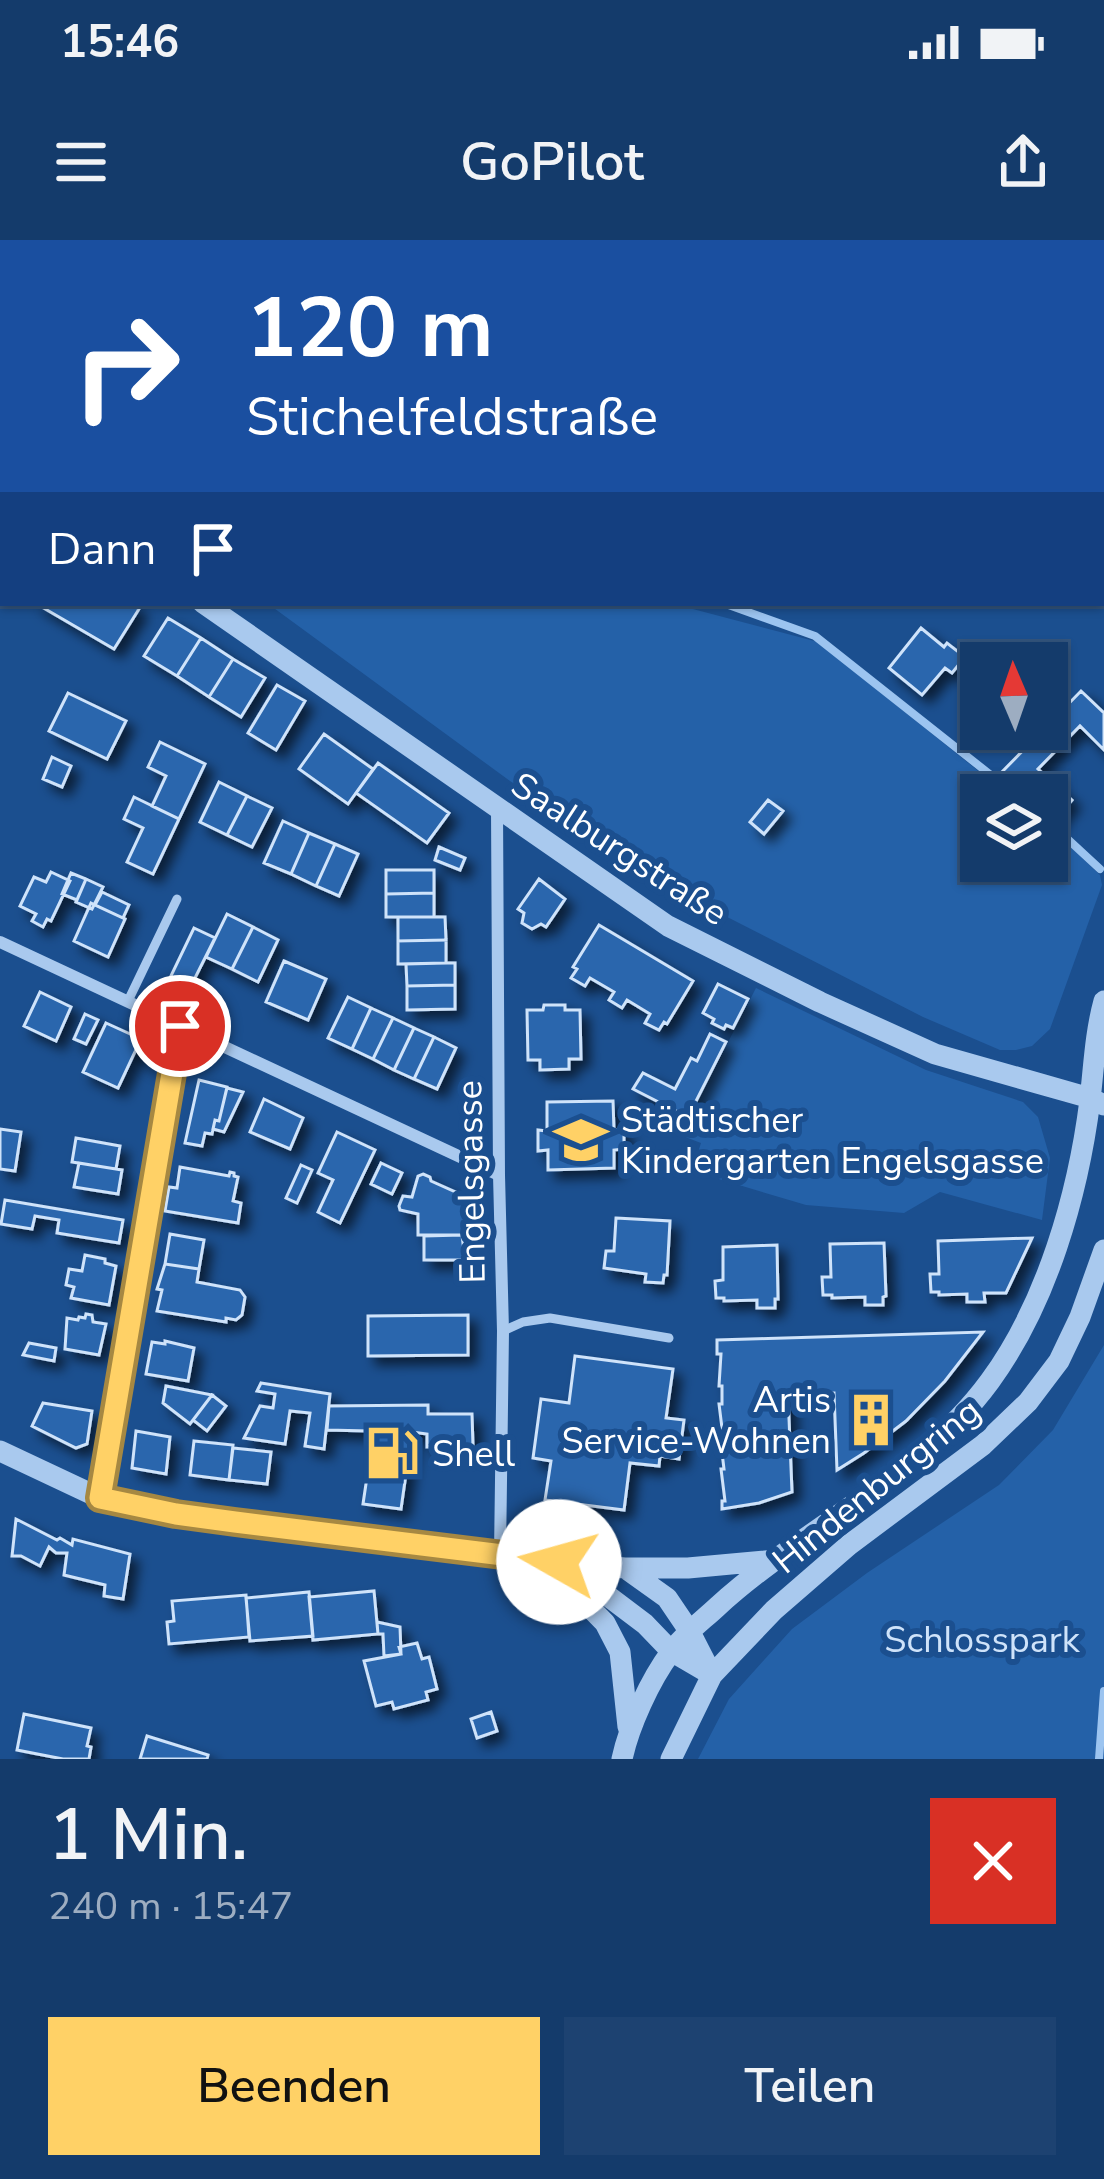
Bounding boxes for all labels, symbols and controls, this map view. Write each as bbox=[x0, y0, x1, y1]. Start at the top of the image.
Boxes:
text: 15:46 bbox=[60, 12, 179, 73]
text: GoPilot bbox=[460, 125, 644, 199]
icon: menu bbox=[48, 129, 114, 195]
icon: share bbox=[990, 129, 1056, 195]
text: 120 m bbox=[246, 271, 494, 386]
icon: right bbox=[48, 288, 204, 444]
text: Stichelfeldstraße bbox=[246, 380, 658, 454]
icon: arrive bbox=[180, 516, 246, 582]
text: Dann bbox=[48, 519, 156, 580]
north arrow bbox=[960, 642, 1068, 750]
map controls bbox=[960, 642, 1068, 882]
street label: Saalburgstraße bbox=[502, 761, 737, 938]
button: layers bbox=[960, 774, 1068, 882]
pin bbox=[129, 975, 231, 1077]
icon: arrive bbox=[147, 993, 213, 1059]
street label: Engelsgasse bbox=[445, 1080, 498, 1284]
place label: Städtischer Kindergarten Engelsgasse bbox=[621, 1096, 1044, 1186]
school or university icon: Städtischer Kindergarten Engelsgasse bbox=[552, 1111, 610, 1169]
place label: Artis Service-Wohnen bbox=[561, 1376, 831, 1466]
street label: Hindenburgring bbox=[763, 1387, 991, 1585]
building icon: Artis Service-Wohnen bbox=[842, 1391, 900, 1449]
fuel station icon: Shell bbox=[363, 1424, 421, 1482]
place label: Shell bbox=[432, 1430, 515, 1479]
position arrow bbox=[496, 1499, 622, 1625]
park label: Schlosspark bbox=[884, 1616, 1081, 1665]
text: 1 Min. bbox=[48, 1786, 248, 1884]
button: close bbox=[930, 1798, 1056, 1924]
text: 240 m · 15:47 bbox=[48, 1880, 293, 1933]
button: Beenden bbox=[48, 2017, 540, 2155]
button: Teilen bbox=[564, 2017, 1056, 2155]

